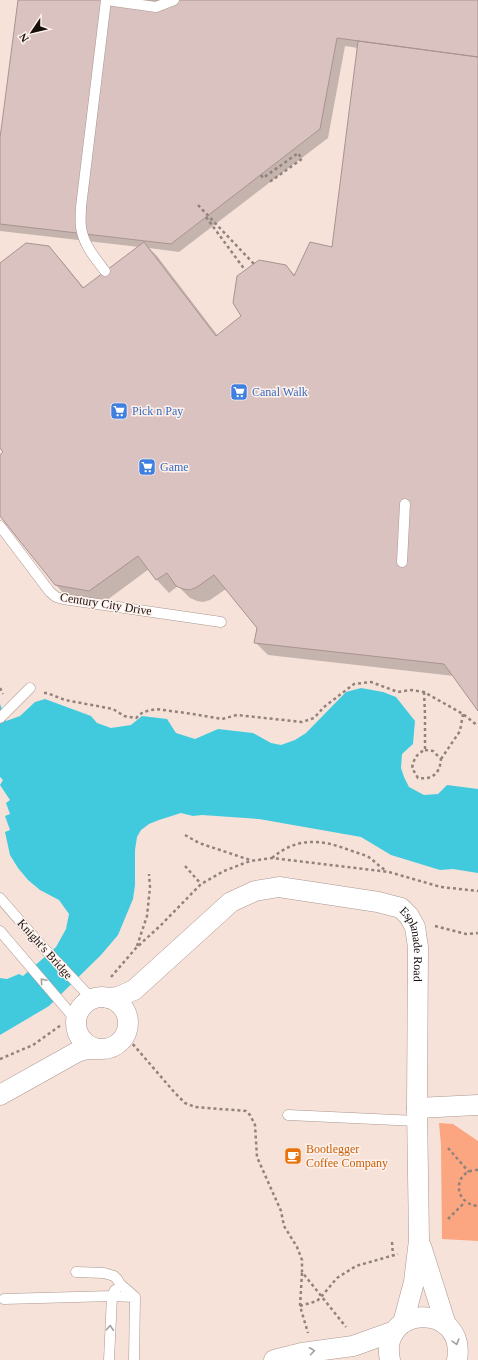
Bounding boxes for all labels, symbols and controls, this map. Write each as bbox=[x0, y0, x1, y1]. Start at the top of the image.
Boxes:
north arrow bbox=[12, 12, 52, 52]
text: N bbox=[17, 31, 31, 44]
supermarket icon: Canal Walk bbox=[229, 382, 249, 402]
place label: Canal Walk bbox=[252, 385, 308, 399]
supermarket icon: Pick n Pay bbox=[109, 401, 129, 421]
place label: Pick n Pay bbox=[132, 404, 183, 418]
supermarket icon: Game bbox=[137, 457, 157, 477]
place label: Game bbox=[160, 460, 189, 474]
street label: Century City Drive bbox=[59, 590, 153, 618]
street label: Esplanade Road bbox=[397, 904, 425, 982]
street label: Knight's Bridge bbox=[14, 916, 76, 982]
one-way arrow bbox=[41, 978, 48, 985]
place label: Bootlegger Coffee Company bbox=[306, 1142, 388, 1170]
cafe icon: Bootlegger Coffee Company bbox=[283, 1146, 303, 1166]
one-way arrow bbox=[106, 1325, 114, 1331]
one-way arrow bbox=[452, 1338, 460, 1345]
one-way arrow bbox=[309, 1347, 316, 1356]

